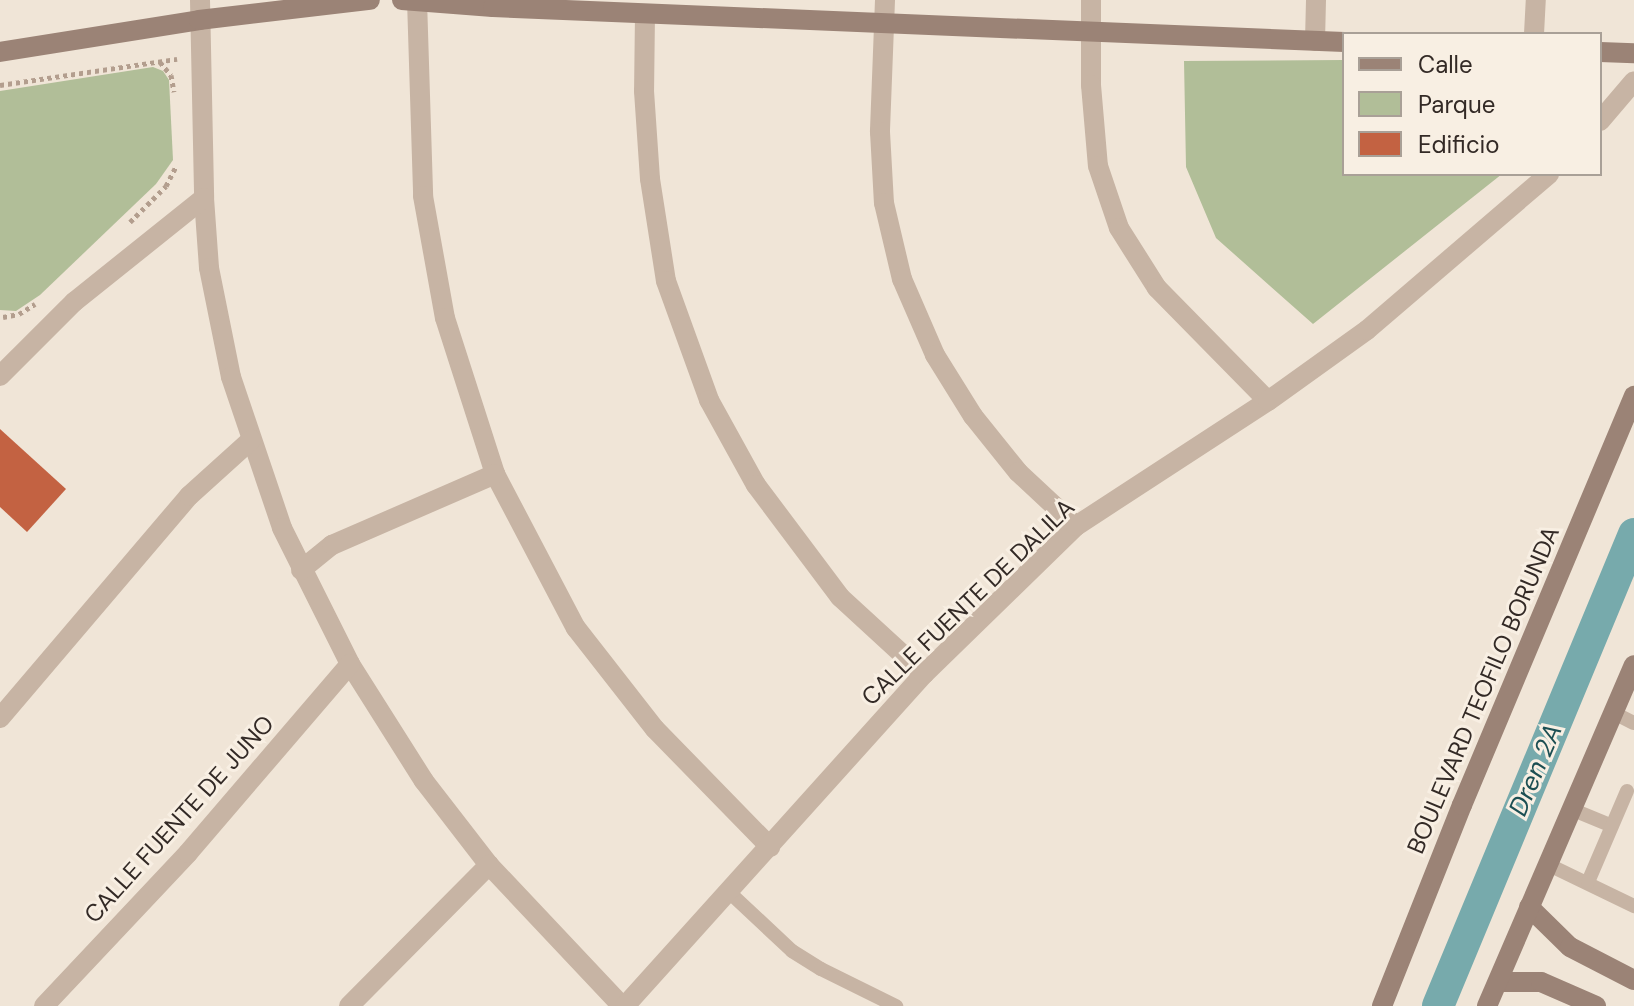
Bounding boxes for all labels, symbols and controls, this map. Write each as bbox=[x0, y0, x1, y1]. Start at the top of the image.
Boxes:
legend bbox=[1342, 32, 1602, 176]
text: Calle bbox=[1418, 49, 1473, 80]
text: Parque bbox=[1418, 89, 1495, 120]
text: Edificio bbox=[1418, 129, 1500, 160]
street label: CALLE FUENTE DE DALILA bbox=[856, 493, 1080, 711]
street label: BOULEVARD TEOFILO BORUNDA bbox=[1401, 522, 1565, 858]
street label: CALLE FUENTE DE JUNO bbox=[78, 709, 280, 929]
water label: Dren 2A bbox=[1503, 719, 1569, 821]

